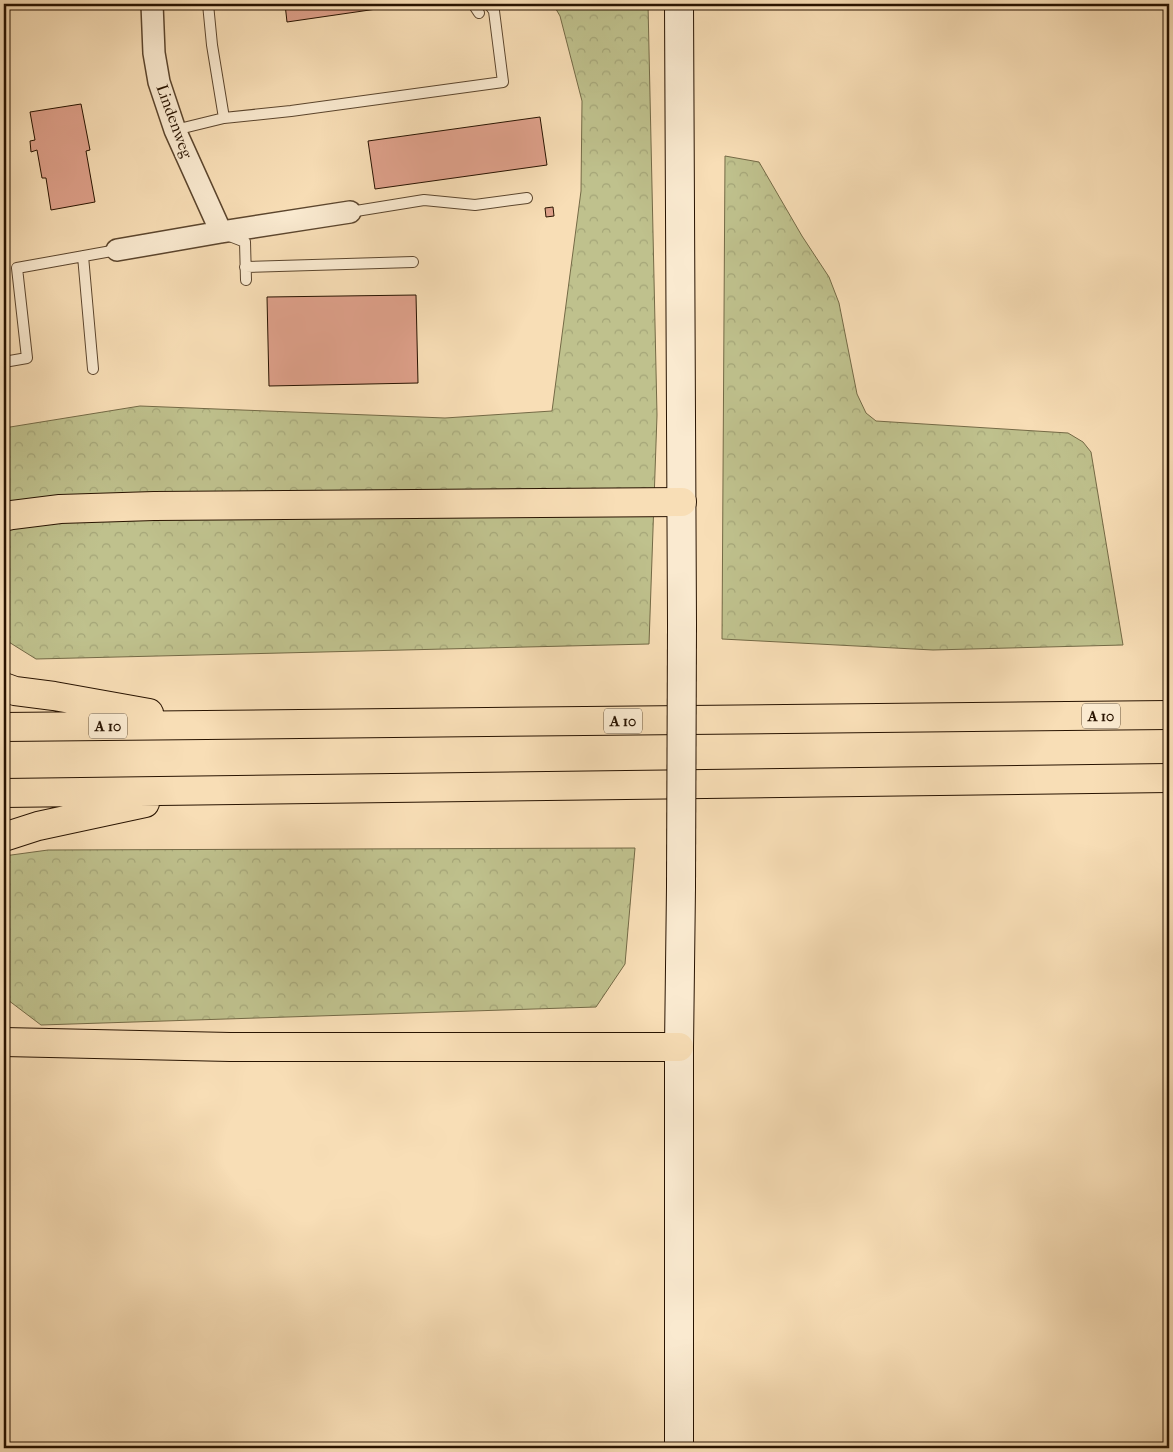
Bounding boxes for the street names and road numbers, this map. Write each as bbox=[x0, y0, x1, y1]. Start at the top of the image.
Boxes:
street label: Lindenweg bbox=[152, 82, 197, 161]
road number: A 10 bbox=[1082, 704, 1120, 728]
road number: A 10 bbox=[604, 708, 642, 734]
road number: A 10 bbox=[89, 714, 127, 738]

